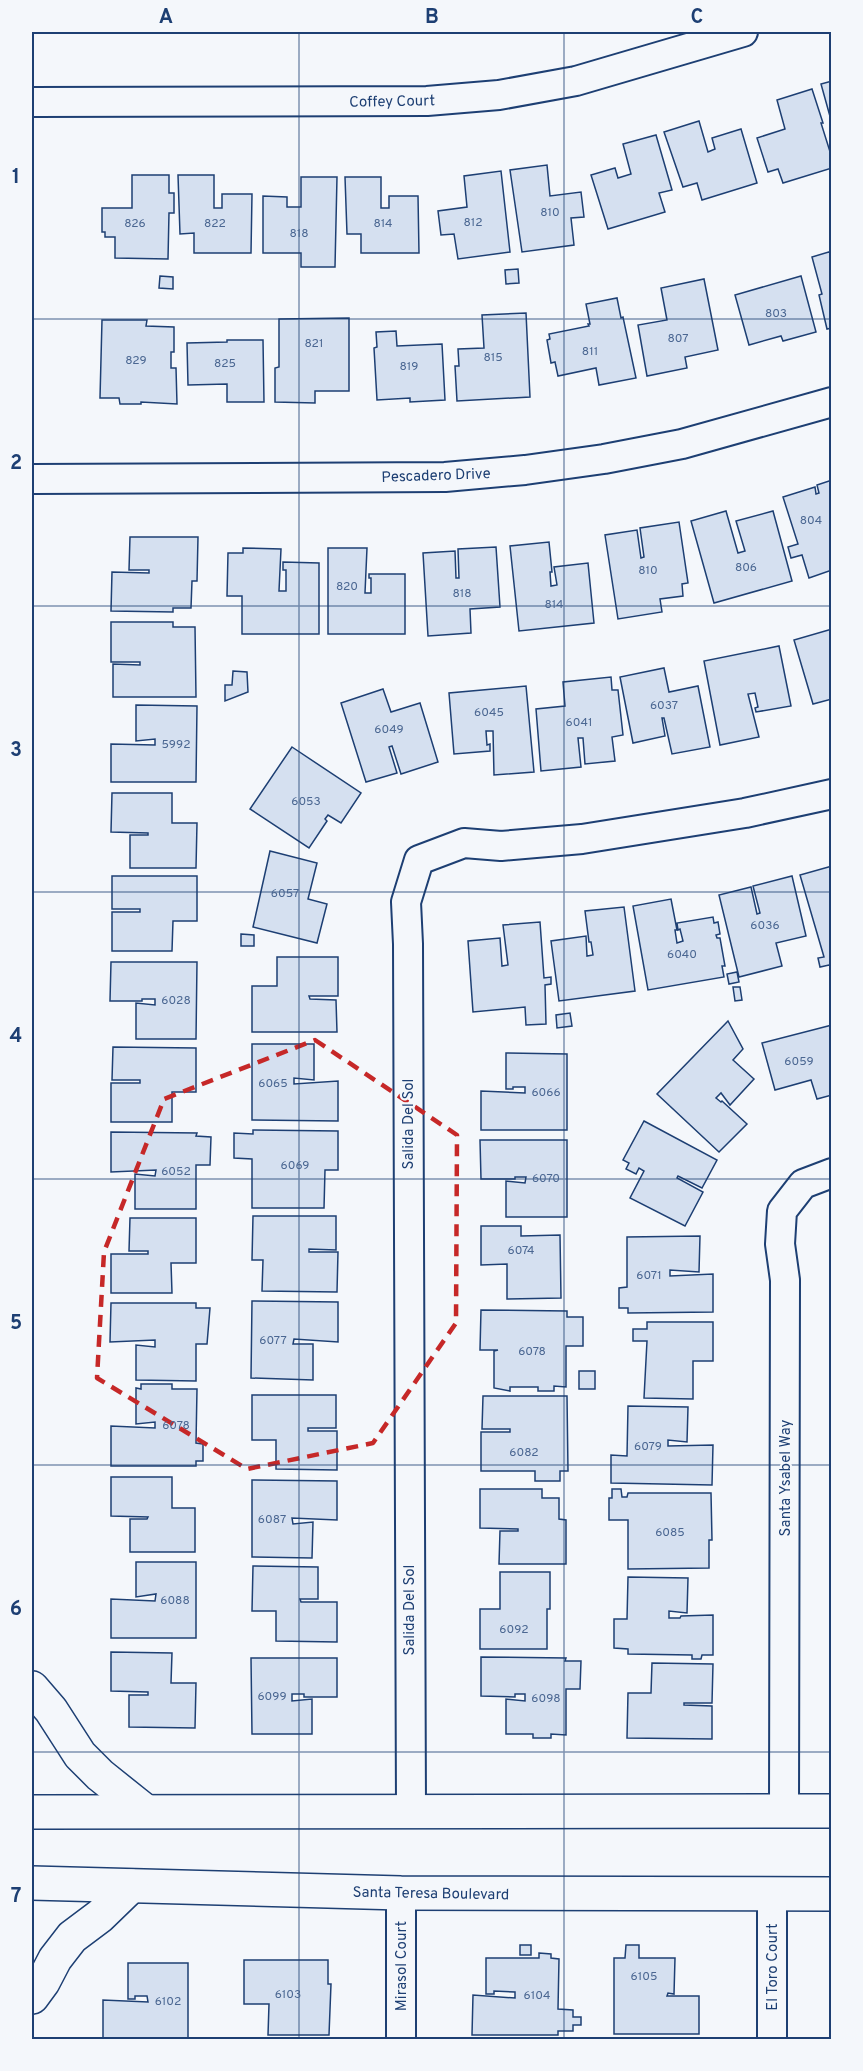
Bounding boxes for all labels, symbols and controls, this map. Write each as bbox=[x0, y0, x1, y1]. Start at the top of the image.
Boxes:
text: A bbox=[159, 5, 173, 31]
text: B bbox=[425, 5, 439, 31]
text: C bbox=[691, 5, 703, 31]
street label: Coffey Court bbox=[349, 92, 435, 113]
text: 1 bbox=[12, 165, 20, 191]
house number: 810 bbox=[540, 205, 560, 221]
house number: 812 bbox=[463, 215, 483, 231]
house number: 826 bbox=[124, 216, 146, 232]
house number: 822 bbox=[204, 216, 226, 232]
house number: 814 bbox=[374, 216, 393, 232]
house number: 818 bbox=[289, 226, 309, 242]
house number: 803 bbox=[765, 306, 787, 322]
house number: 807 bbox=[668, 331, 688, 347]
house number: 821 bbox=[305, 336, 323, 352]
house number: 811 bbox=[582, 344, 598, 360]
house number: 815 bbox=[483, 350, 503, 366]
house number: 829 bbox=[125, 353, 147, 369]
house number: 825 bbox=[214, 356, 236, 372]
house number: 819 bbox=[400, 359, 418, 375]
text: 2 bbox=[10, 451, 22, 477]
street label: Pescadero Drive bbox=[381, 465, 491, 488]
house number: 804 bbox=[800, 513, 822, 529]
house number: 806 bbox=[735, 560, 757, 576]
house number: 810 bbox=[638, 563, 658, 579]
house number: 820 bbox=[336, 579, 358, 595]
house number: 818 bbox=[452, 586, 472, 602]
house number: 814 bbox=[545, 597, 564, 613]
house number: 6037 bbox=[650, 698, 678, 714]
house number: 6045 bbox=[474, 705, 504, 721]
house number: 6041 bbox=[566, 715, 592, 731]
house number: 6049 bbox=[374, 722, 404, 738]
house number: 5992 bbox=[161, 737, 191, 753]
text: 3 bbox=[10, 738, 22, 764]
house number: 6053 bbox=[291, 794, 321, 810]
house number: 6057 bbox=[271, 886, 299, 902]
house number: 6036 bbox=[750, 918, 780, 934]
house number: 6040 bbox=[667, 947, 697, 963]
house number: 6028 bbox=[161, 993, 191, 1009]
text: 4 bbox=[10, 1024, 22, 1050]
house number: 6059 bbox=[784, 1054, 814, 1070]
house number: 6065 bbox=[258, 1076, 288, 1092]
street label: Salida Del Sol bbox=[400, 1078, 419, 1170]
house number: 6066 bbox=[531, 1085, 561, 1101]
house number: 6069 bbox=[281, 1158, 309, 1174]
house number: 6052 bbox=[161, 1164, 191, 1180]
house number: 6070 bbox=[532, 1171, 560, 1187]
house number: 6074 bbox=[507, 1243, 535, 1259]
house number: 6071 bbox=[636, 1268, 662, 1284]
text: 5 bbox=[10, 1311, 22, 1337]
house number: 6077 bbox=[259, 1333, 287, 1349]
house number: 6078 bbox=[518, 1344, 546, 1360]
house number: 6078 bbox=[162, 1418, 190, 1434]
street label: Santa Ysabel Way bbox=[777, 1420, 796, 1536]
house number: 6079 bbox=[634, 1439, 662, 1455]
house number: 6082 bbox=[509, 1445, 539, 1461]
house number: 6087 bbox=[258, 1512, 286, 1528]
house number: 6085 bbox=[655, 1525, 685, 1541]
street label: Salida Del Sol bbox=[401, 1564, 420, 1656]
house number: 6088 bbox=[160, 1593, 190, 1609]
text: 6 bbox=[10, 1597, 22, 1623]
house number: 6092 bbox=[499, 1622, 529, 1638]
house number: 6099 bbox=[257, 1689, 287, 1705]
house number: 6098 bbox=[531, 1691, 561, 1707]
text: 7 bbox=[11, 1884, 21, 1910]
street label: Santa Teresa Boulevard bbox=[352, 1884, 510, 1905]
street label: Mirasol Court bbox=[393, 1921, 412, 2011]
street label: El Toro Court bbox=[764, 1923, 783, 2011]
house number: 6105 bbox=[631, 1969, 657, 1985]
house number: 6103 bbox=[275, 1987, 301, 2003]
house number: 6104 bbox=[524, 1988, 550, 2004]
house number: 6102 bbox=[155, 1994, 181, 2010]

